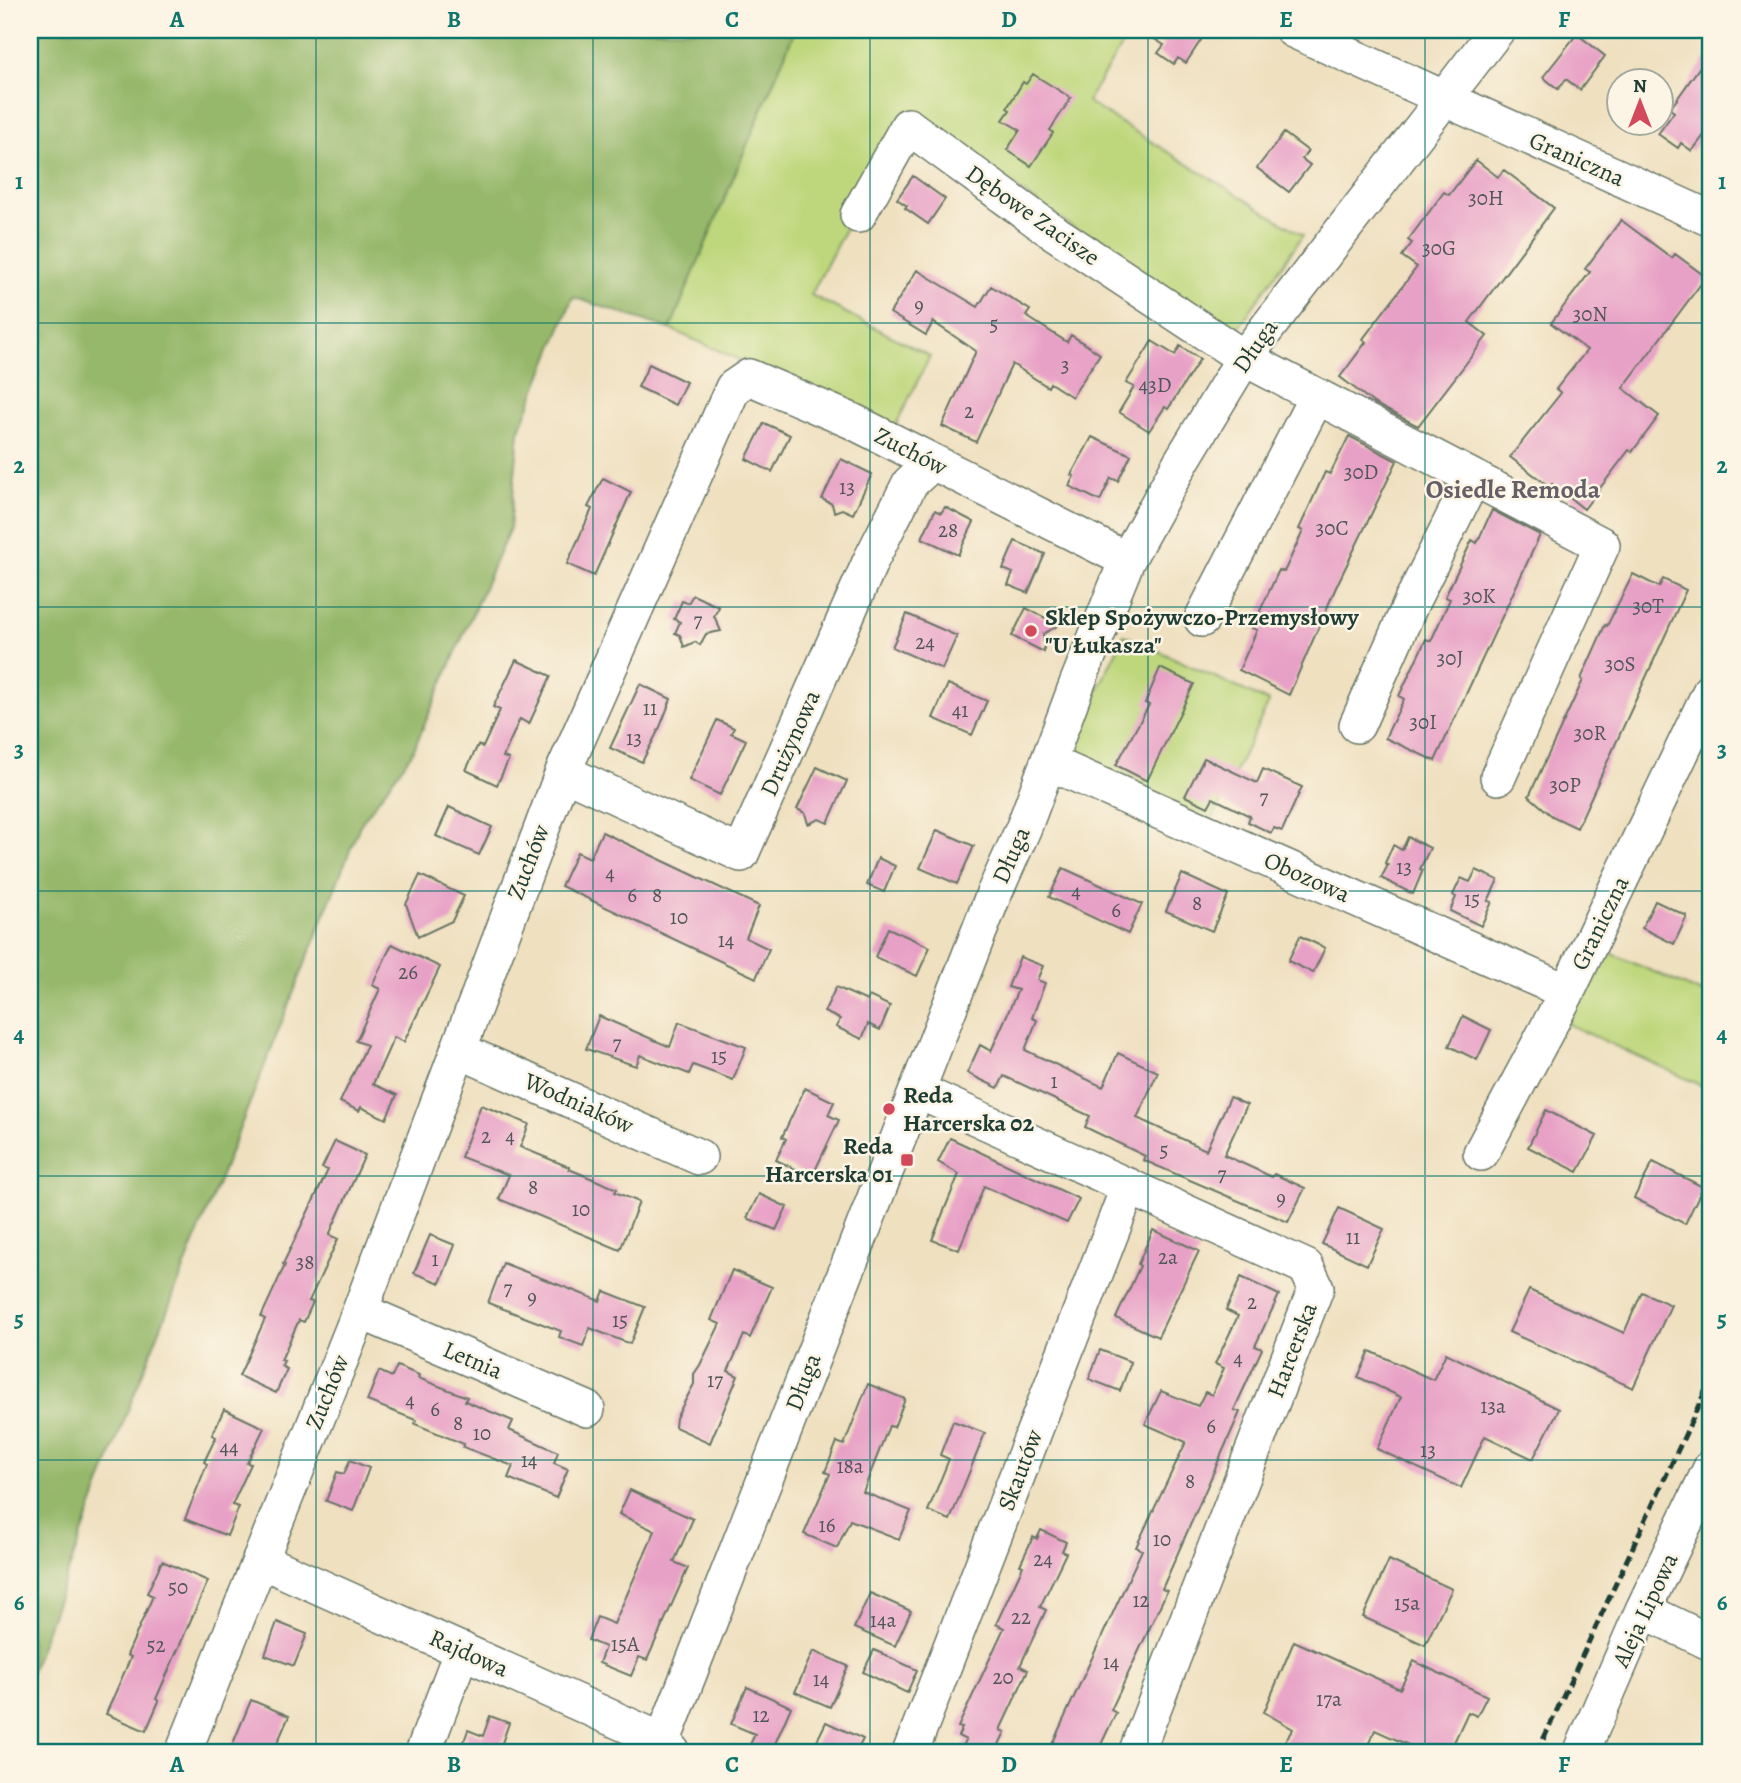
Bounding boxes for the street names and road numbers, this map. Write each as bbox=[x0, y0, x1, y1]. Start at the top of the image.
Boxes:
street label: Graniczna bbox=[1524, 124, 1630, 195]
street label: Dębowe Zacisze bbox=[960, 157, 1106, 273]
street label: Długa bbox=[1225, 312, 1286, 379]
street label: Zuchów bbox=[869, 419, 953, 483]
street label: Drużynowa bbox=[752, 684, 828, 801]
street label: Zuchów bbox=[499, 820, 557, 904]
street label: Długa bbox=[984, 821, 1038, 889]
street label: Obozowa bbox=[1259, 844, 1356, 910]
street label: Graniczna bbox=[1563, 870, 1637, 975]
street label: Wodniaków bbox=[518, 1064, 639, 1141]
street label: Harcerska bbox=[1259, 1297, 1325, 1402]
street label: Letnia bbox=[438, 1333, 509, 1387]
street label: Długa bbox=[777, 1348, 829, 1415]
street label: Zuchów bbox=[298, 1350, 356, 1434]
street label: Skautów bbox=[990, 1425, 1050, 1515]
street label: Aleja Lipowa bbox=[1604, 1547, 1686, 1673]
street label: Rajdowa bbox=[424, 1621, 514, 1685]

